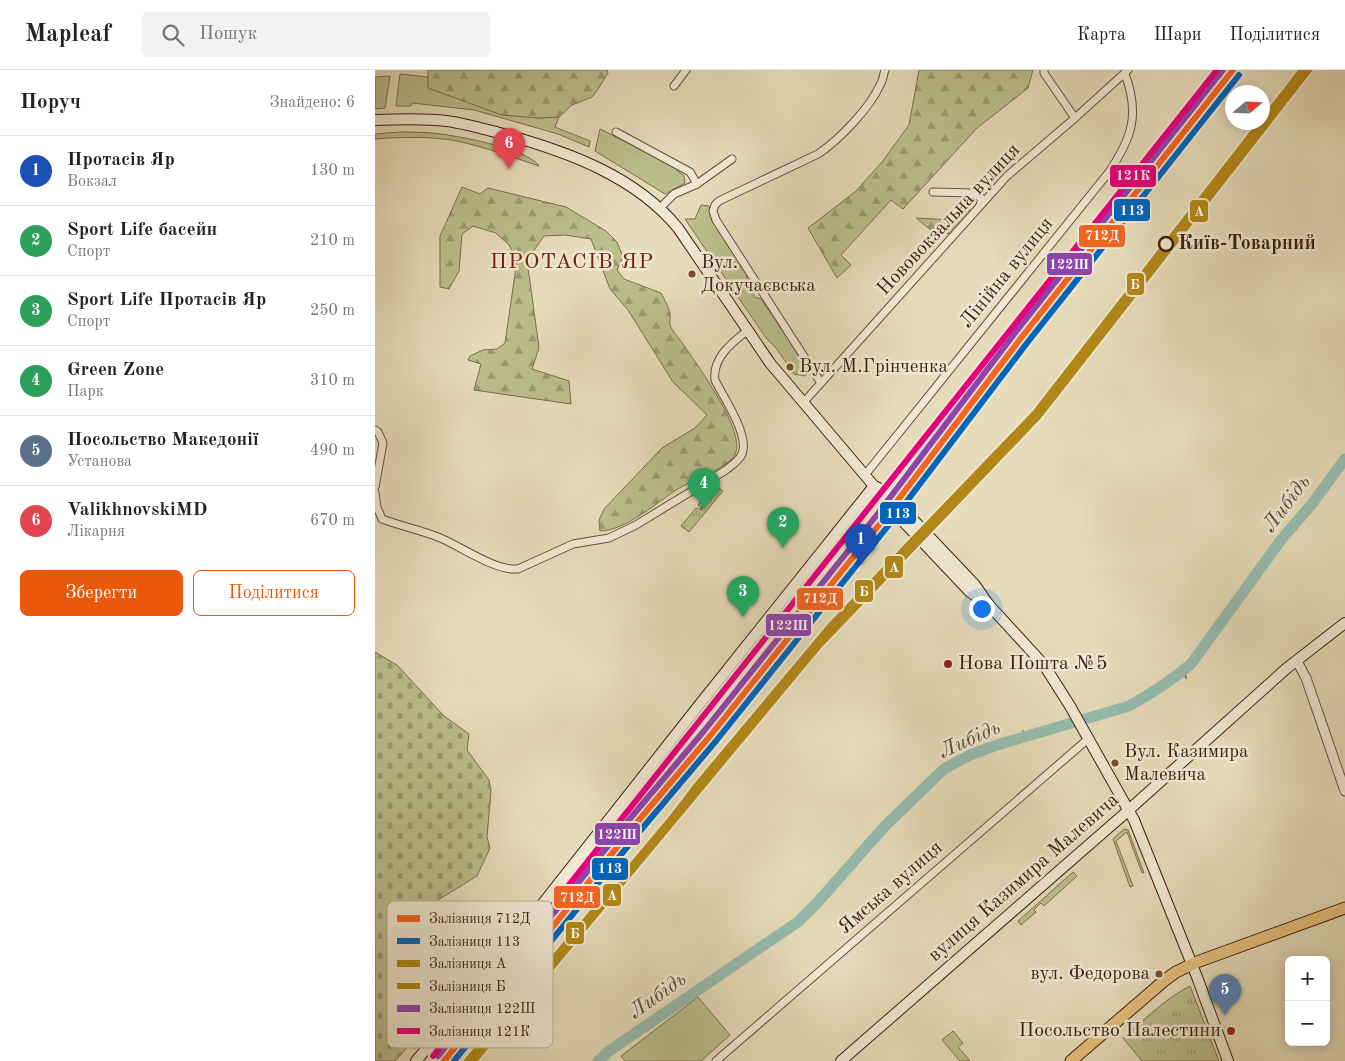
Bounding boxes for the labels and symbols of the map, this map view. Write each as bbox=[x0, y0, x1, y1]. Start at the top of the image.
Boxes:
north arrow bbox=[1225, 85, 1270, 130]
pin: 6 bbox=[493, 128, 525, 169]
street label: Нововокзальна вулиця bbox=[874, 140, 1024, 300]
line badge: 121К bbox=[1109, 164, 1157, 188]
text: 121К bbox=[1116, 169, 1151, 183]
line badge: 113 bbox=[1113, 198, 1151, 222]
line badge: A bbox=[1189, 199, 1209, 223]
text: 113 bbox=[1120, 204, 1144, 218]
text: A bbox=[1194, 205, 1205, 219]
street label: Лінійна вулиця bbox=[956, 214, 1058, 332]
line badge: 712Д bbox=[1078, 224, 1126, 248]
text: 712Д bbox=[1085, 229, 1119, 243]
place label: Київ-Товарний bbox=[1178, 234, 1316, 254]
marker: Київ-Товарний bbox=[1158, 236, 1174, 252]
district label: ПРОТАСІВ ЯР bbox=[490, 251, 654, 273]
line badge: 122Ш bbox=[1046, 252, 1093, 276]
place label: Вул. Докучаєвська bbox=[701, 254, 816, 296]
text: 122Ш bbox=[1049, 258, 1089, 272]
marker: Вул. Докучаєвська bbox=[687, 269, 697, 279]
line badge: Б bbox=[1126, 272, 1145, 296]
text: Б bbox=[1130, 278, 1140, 292]
place label: Вул. М.Грінченка bbox=[799, 358, 948, 377]
marker: Вул. М.Грінченка bbox=[785, 362, 795, 372]
pin: 4 bbox=[688, 468, 720, 509]
water label: Либідь bbox=[1259, 472, 1315, 536]
line badge: 113 bbox=[879, 501, 917, 525]
pin: 2 bbox=[767, 507, 799, 548]
text: 113 bbox=[886, 507, 910, 521]
pin: 1 bbox=[845, 524, 877, 565]
line badge: A bbox=[884, 555, 904, 579]
text: A bbox=[889, 561, 900, 575]
pin: 3 bbox=[727, 576, 759, 617]
line badge: Б bbox=[854, 579, 874, 603]
text: Б bbox=[859, 585, 869, 599]
line badge: 712Д bbox=[796, 587, 844, 611]
text: 712Д bbox=[803, 592, 837, 606]
your location bbox=[969, 596, 995, 622]
line badge: 122Ш bbox=[765, 613, 812, 637]
text: 122Ш bbox=[768, 619, 808, 633]
place label: Нова Пошта №5 bbox=[958, 654, 1108, 674]
marker: Нова Пошта №5 bbox=[942, 658, 954, 670]
water label: Либідь bbox=[936, 717, 1004, 763]
place label: Вул. Казимира Малевича bbox=[1124, 743, 1249, 785]
marker: Вул. Казимира Малевича bbox=[1110, 758, 1120, 768]
street label: вулиця Казимира Малевича bbox=[925, 790, 1123, 966]
line badge: 122Ш bbox=[594, 822, 641, 846]
text: 122Ш bbox=[597, 828, 637, 842]
street label: Ямська вулиця bbox=[835, 838, 947, 938]
line badge: 113 bbox=[591, 857, 629, 881]
text: 113 bbox=[598, 862, 622, 876]
line badge: A bbox=[602, 883, 622, 907]
line badge: 712Д bbox=[553, 885, 601, 909]
text: A bbox=[607, 889, 618, 903]
text: 712Д bbox=[560, 891, 594, 905]
legend bbox=[387, 901, 553, 1048]
text: Залізниця 712Д bbox=[429, 912, 530, 926]
line badge: Б bbox=[565, 921, 585, 945]
text: Б bbox=[570, 927, 580, 941]
text: Залізниця 113 bbox=[429, 935, 520, 949]
text: Залізниця A bbox=[429, 957, 507, 971]
place label: вул. Федорова bbox=[1030, 965, 1151, 984]
water label: Либідь bbox=[625, 969, 691, 1023]
marker: вул. Федорова bbox=[1154, 969, 1164, 979]
pin: 5 bbox=[1209, 974, 1241, 1015]
text: Залізниця Б bbox=[429, 980, 506, 994]
text: Залізниця 122Ш bbox=[429, 1002, 535, 1016]
place label: Посольство Палестини bbox=[1018, 1021, 1221, 1041]
text: Залізниця 121К bbox=[429, 1025, 530, 1039]
marker: Посольство Палестини bbox=[1225, 1025, 1237, 1037]

